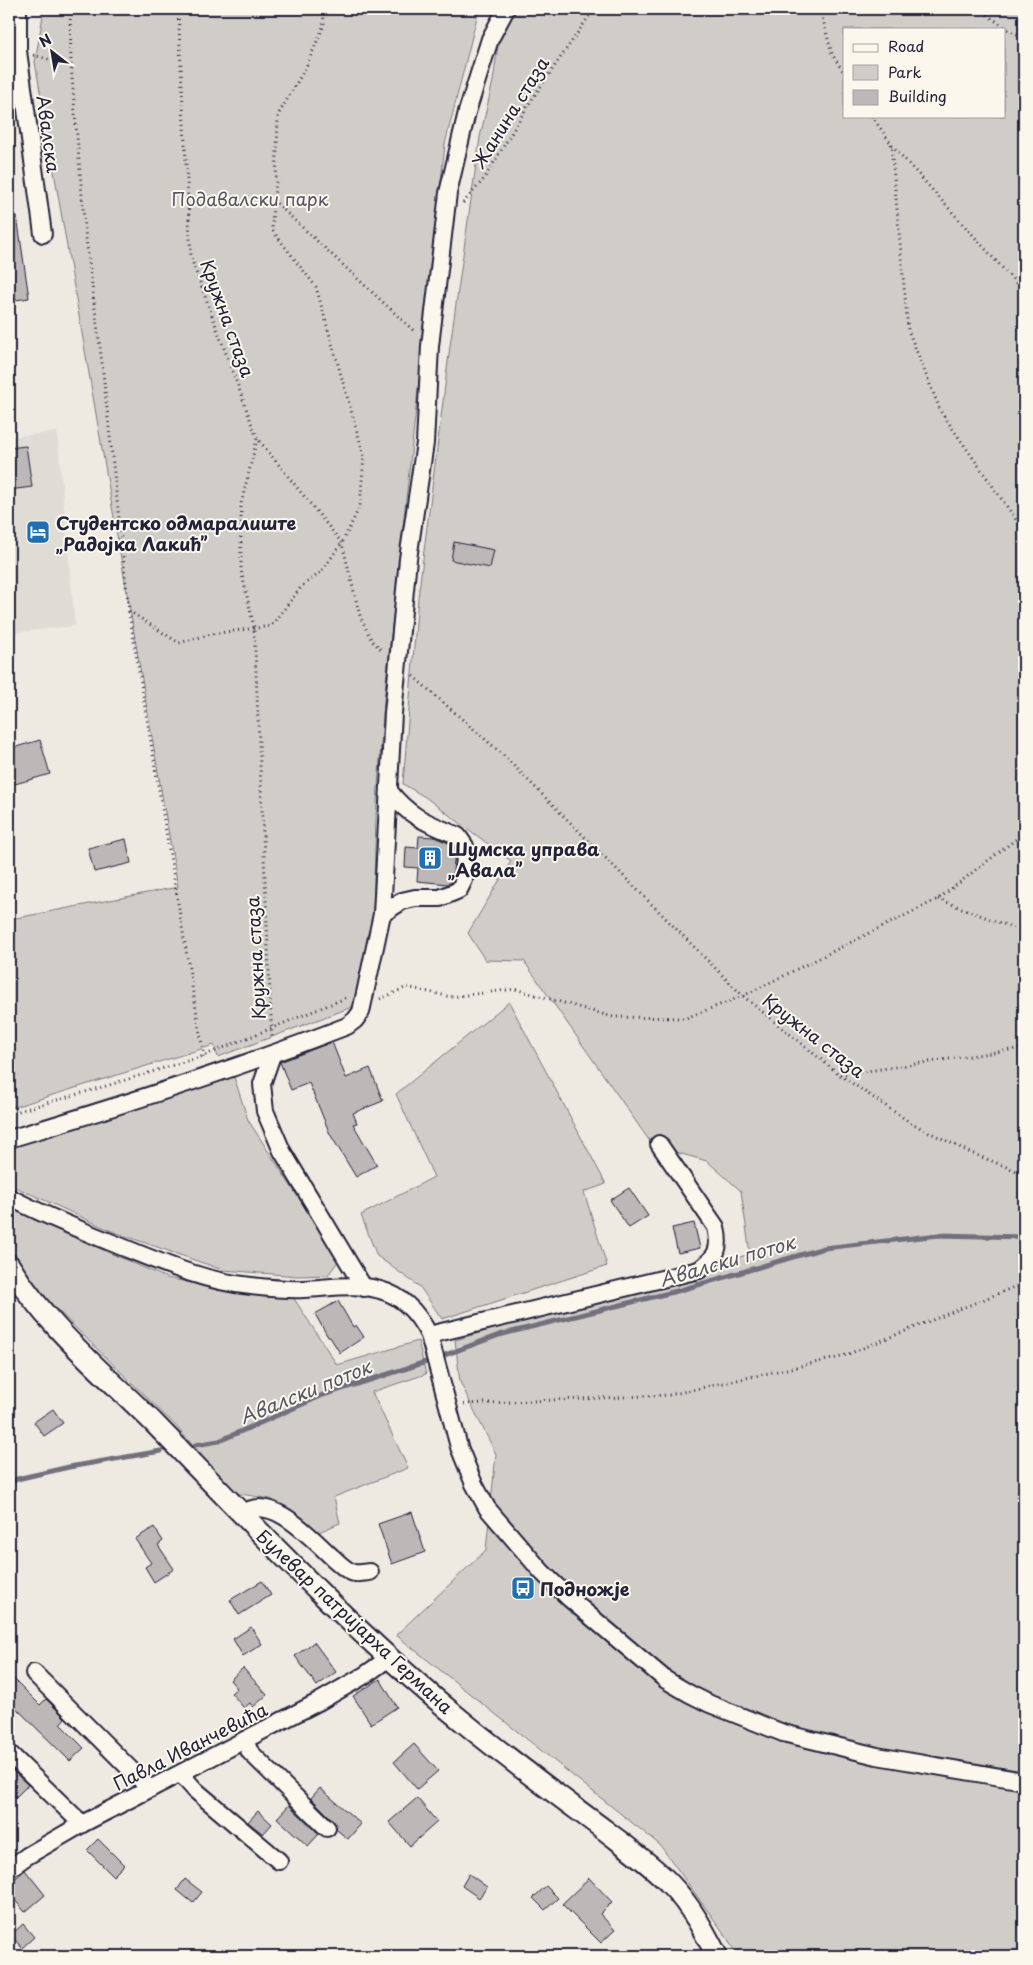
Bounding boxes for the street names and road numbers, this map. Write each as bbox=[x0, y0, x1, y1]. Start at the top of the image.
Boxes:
street label: Жанина стаза bbox=[464, 51, 555, 174]
street label: Авалска bbox=[30, 94, 68, 175]
street label: Кружна стаза bbox=[194, 255, 262, 381]
street label: Кружна стаза bbox=[238, 895, 272, 1020]
street label: Кружна стаза bbox=[757, 986, 872, 1084]
street label: Булевар патријарха Германа bbox=[251, 1522, 460, 1720]
street label: Павла Иванчевића bbox=[108, 1695, 272, 1797]

